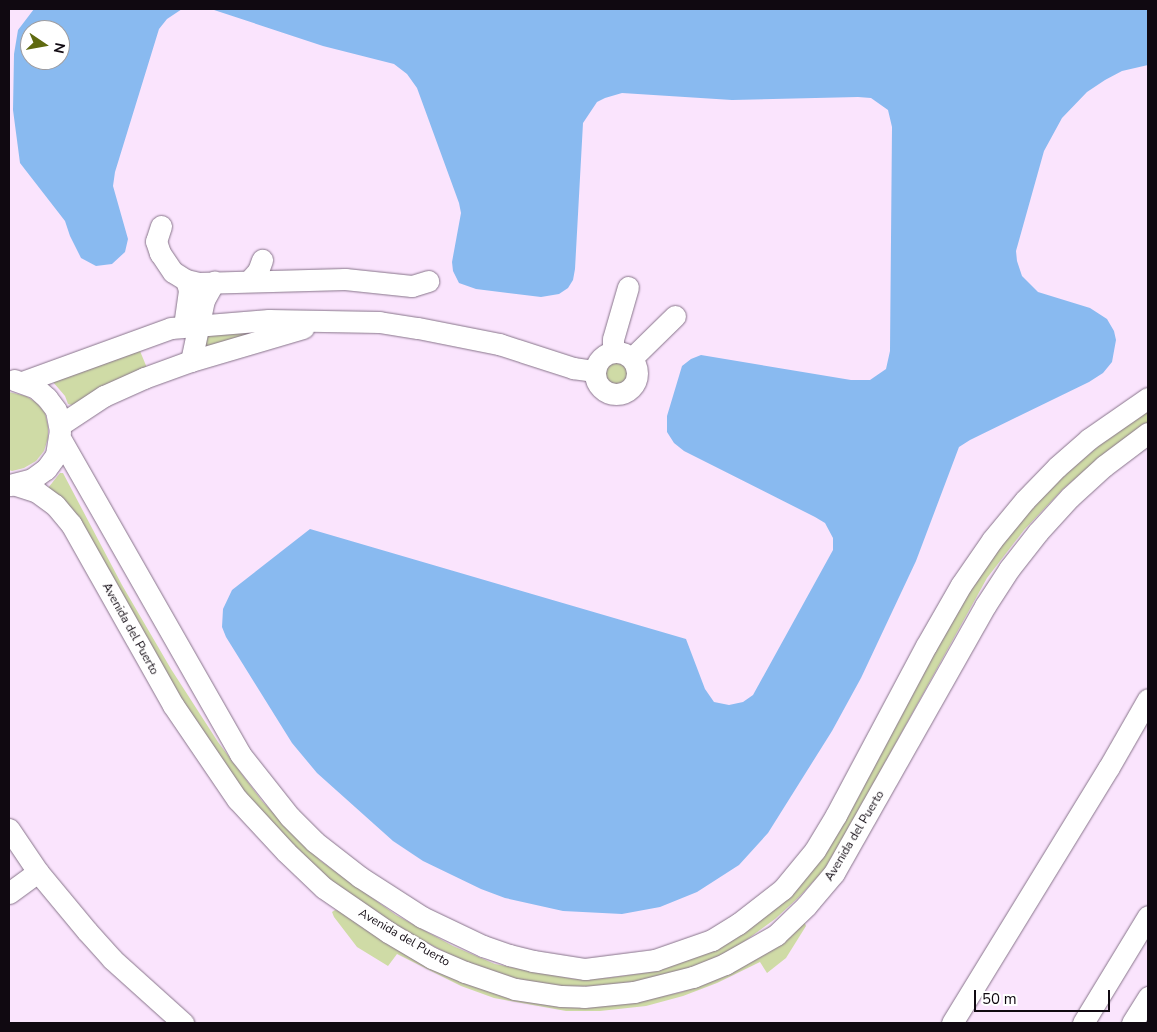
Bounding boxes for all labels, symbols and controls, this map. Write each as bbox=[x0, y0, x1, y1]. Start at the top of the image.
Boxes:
north arrow bbox=[20, 20, 70, 70]
text: N bbox=[49, 41, 70, 55]
street label: Avenida del Puerto bbox=[99, 580, 161, 678]
street label: Avenida del Puerto bbox=[822, 788, 888, 884]
street label: Avenida del Puerto bbox=[356, 906, 452, 970]
scale bar bbox=[977, 980, 1113, 1012]
text: 50 m bbox=[982, 989, 1017, 1009]

